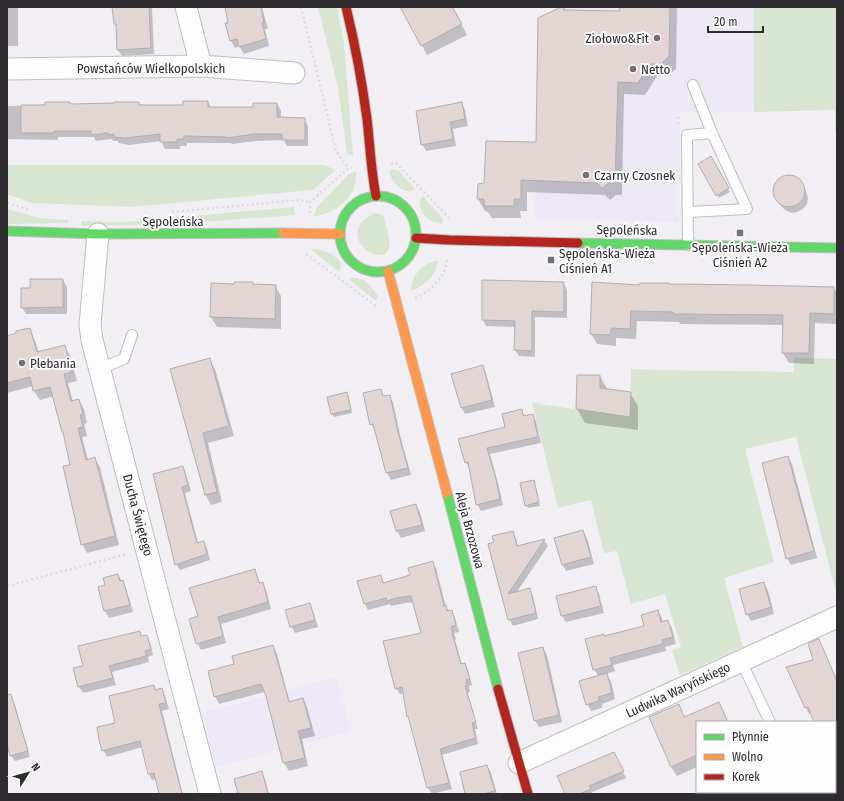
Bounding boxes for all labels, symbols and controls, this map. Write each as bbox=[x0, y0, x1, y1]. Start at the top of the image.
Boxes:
scale bar bbox=[708, 8, 763, 34]
text: 20 m bbox=[714, 15, 738, 29]
place label: Ziołowo&Fit bbox=[585, 31, 650, 46]
marker: Ziołowo&Fit bbox=[652, 33, 662, 43]
street label: Powstańców Wielkopolskich bbox=[77, 61, 225, 76]
place label: Netto bbox=[641, 62, 671, 77]
marker: Netto bbox=[628, 64, 638, 74]
place label: Czarny Czosnek bbox=[594, 168, 676, 183]
marker: Czarny Czosnek bbox=[581, 170, 591, 180]
street label: Sępoleńska bbox=[142, 214, 204, 229]
street label: Sępoleńska bbox=[596, 222, 658, 238]
marker: Sępoleńska-Wieża Ciśnień A2 bbox=[735, 228, 745, 238]
place label: Sępoleńska-Wieża Ciśnień A2 bbox=[692, 240, 788, 270]
place label: Sępoleńska-Wieża Ciśnień A1 bbox=[559, 246, 655, 276]
marker: Sępoleńska-Wieża Ciśnień A1 bbox=[546, 255, 556, 265]
place label: Plebania bbox=[30, 356, 76, 371]
marker: Plebania bbox=[17, 358, 27, 368]
street label: Ducha Świętego bbox=[120, 472, 156, 558]
street label: Aleja Brzozowa bbox=[452, 490, 488, 570]
street label: Ludwika Waryńskiego bbox=[623, 659, 733, 721]
legend bbox=[696, 721, 836, 793]
text: Płynnie bbox=[732, 730, 769, 744]
text: Wolno bbox=[732, 750, 763, 764]
north arrow bbox=[8, 753, 48, 793]
text: N bbox=[28, 761, 43, 774]
text: Korek bbox=[732, 770, 760, 784]

